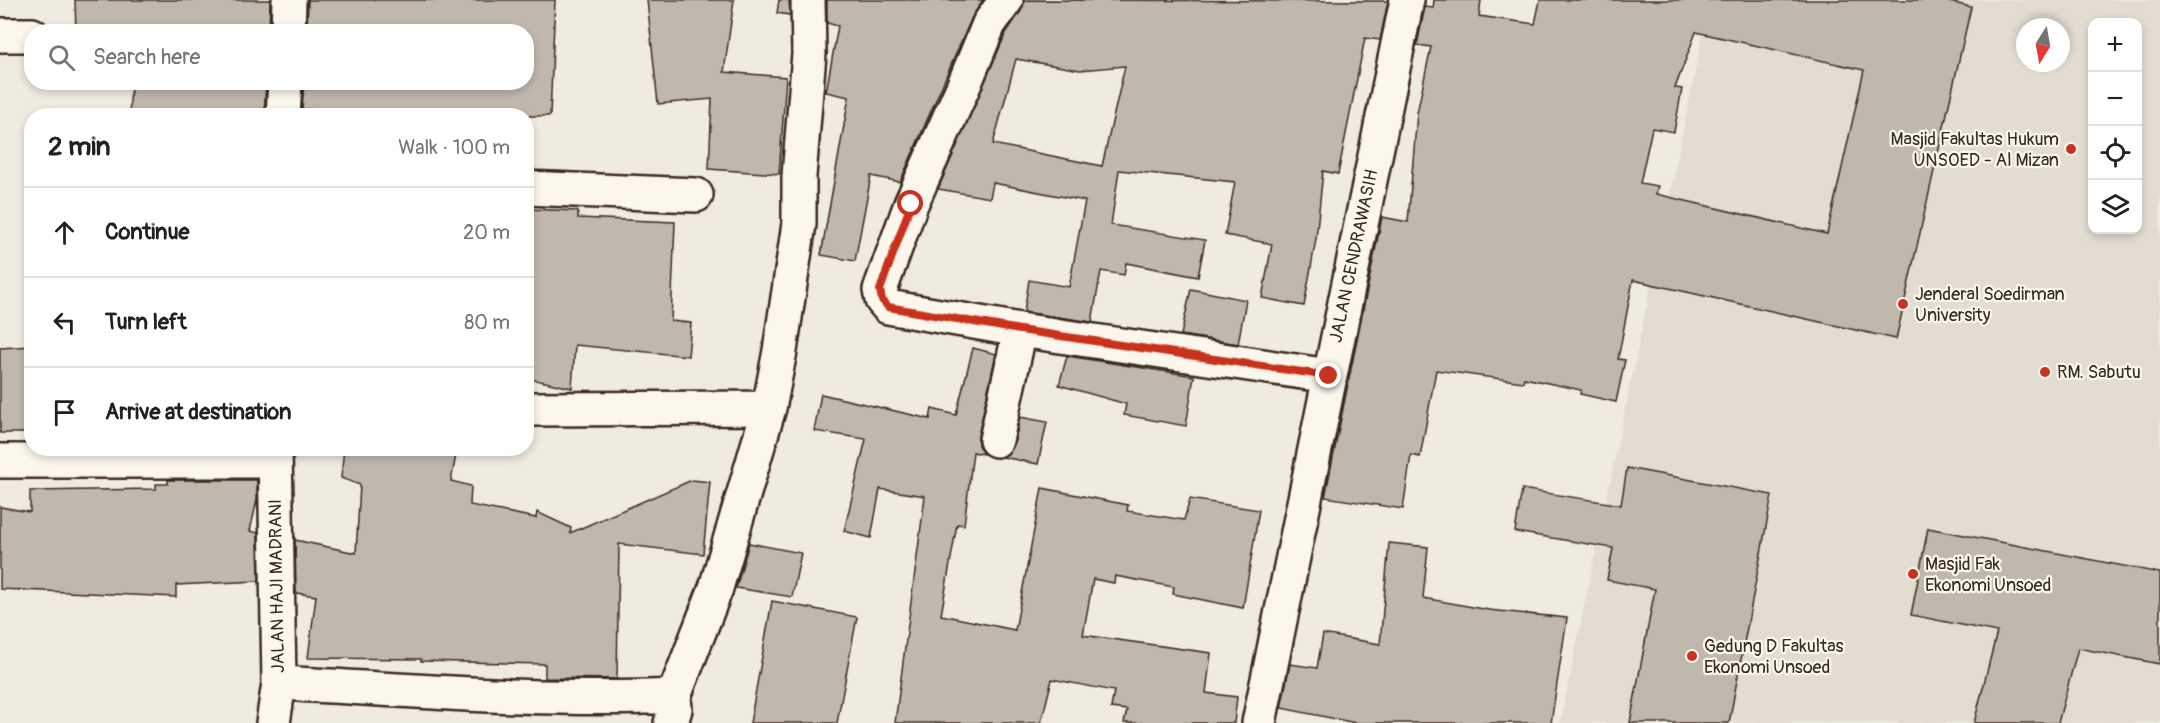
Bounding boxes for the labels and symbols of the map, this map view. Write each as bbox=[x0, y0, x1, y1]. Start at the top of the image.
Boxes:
north arrow bbox=[2016, 18, 2070, 72]
place label: Masjid Fakultas Hukum UNSOED - Al Mizan bbox=[1891, 128, 2059, 172]
marker: Masjid Fakultas Hukum UNSOED - Al Mizan bbox=[2064, 142, 2078, 156]
street label: JALAN CENDRAWASIH bbox=[1324, 167, 1384, 345]
route start bbox=[897, 190, 923, 216]
place label: Jenderal Soedirman University bbox=[1915, 283, 2065, 327]
marker: Jenderal Soedirman University bbox=[1896, 297, 1910, 311]
place label: RM. Sabutu bbox=[2057, 361, 2141, 384]
route end bbox=[1315, 362, 1341, 388]
marker: RM. Sabutu bbox=[2038, 365, 2052, 379]
street label: JALAN HAJI MADRANI bbox=[264, 499, 290, 673]
place label: Masjid Fak Ekonomi Unsoed bbox=[1925, 553, 2051, 597]
marker: Masjid Fak Ekonomi Unsoed bbox=[1906, 567, 1920, 581]
place label: Gedung D Fakultas Ekonomi Unsoed bbox=[1704, 635, 1844, 679]
marker: Gedung D Fakultas Ekonomi Unsoed bbox=[1685, 649, 1699, 663]

